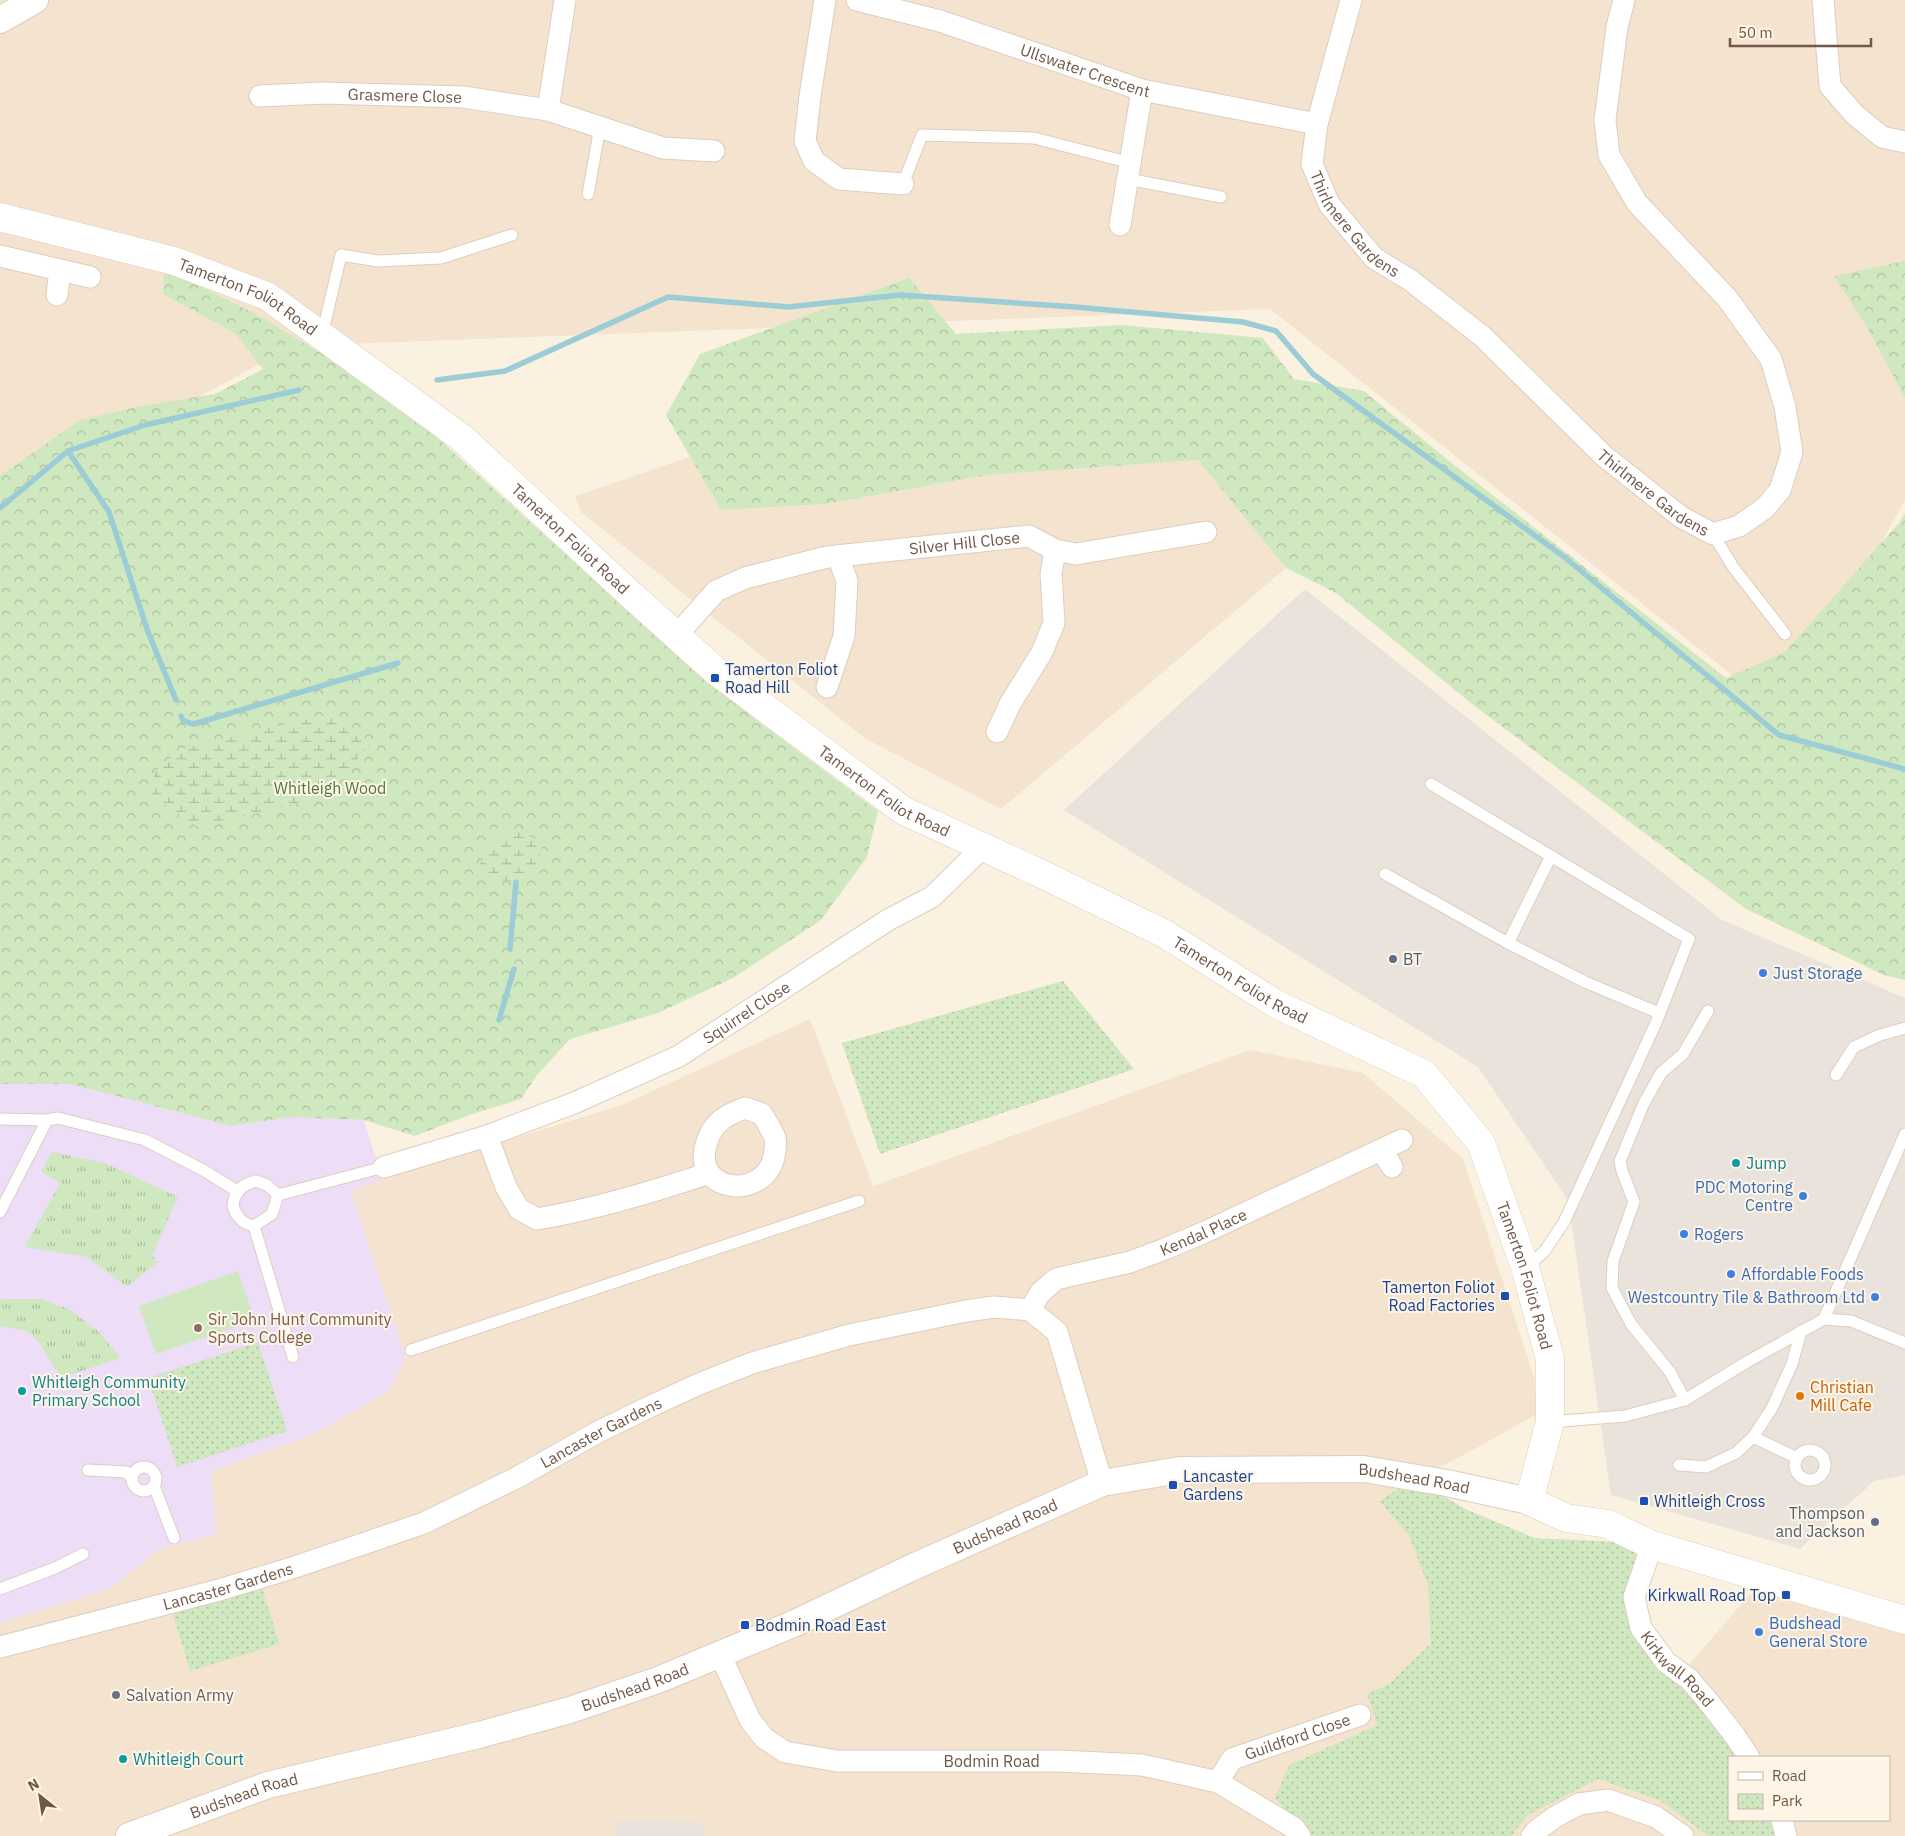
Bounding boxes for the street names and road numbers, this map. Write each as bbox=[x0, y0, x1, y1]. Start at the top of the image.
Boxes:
street label: Ullswater Crescent bbox=[1018, 39, 1152, 101]
street label: Grasmere Close bbox=[347, 84, 463, 107]
street label: Thirlmere Gardens bbox=[1306, 168, 1403, 281]
street label: Tamerton Foliot Road bbox=[176, 254, 321, 339]
street label: Thirlmere Gardens bbox=[1593, 445, 1713, 540]
street label: Tamerton Foliot Road bbox=[507, 479, 634, 598]
street label: Silver Hill Close bbox=[908, 527, 1021, 558]
street label: Tamerton Foliot Road bbox=[815, 741, 953, 841]
street label: Tamerton Foliot Road bbox=[1169, 932, 1311, 1028]
street label: Squirrel Close bbox=[699, 976, 794, 1048]
street label: Tamerton Foliot Road bbox=[1493, 1199, 1557, 1352]
street label: Kendal Place bbox=[1157, 1204, 1250, 1260]
street label: Lancaster Gardens bbox=[537, 1392, 665, 1472]
street label: Budshead Road bbox=[1358, 1459, 1472, 1498]
street label: Budshead Road bbox=[949, 1494, 1061, 1558]
street label: Lancaster Gardens bbox=[161, 1558, 295, 1614]
street label: Kirkwall Road bbox=[1636, 1627, 1719, 1711]
street label: Budshead Road bbox=[578, 1658, 692, 1716]
street label: Guildford Close bbox=[1242, 1709, 1353, 1764]
street label: Bodmin Road bbox=[943, 1751, 1040, 1771]
street label: Budshead Road bbox=[187, 1768, 300, 1823]

